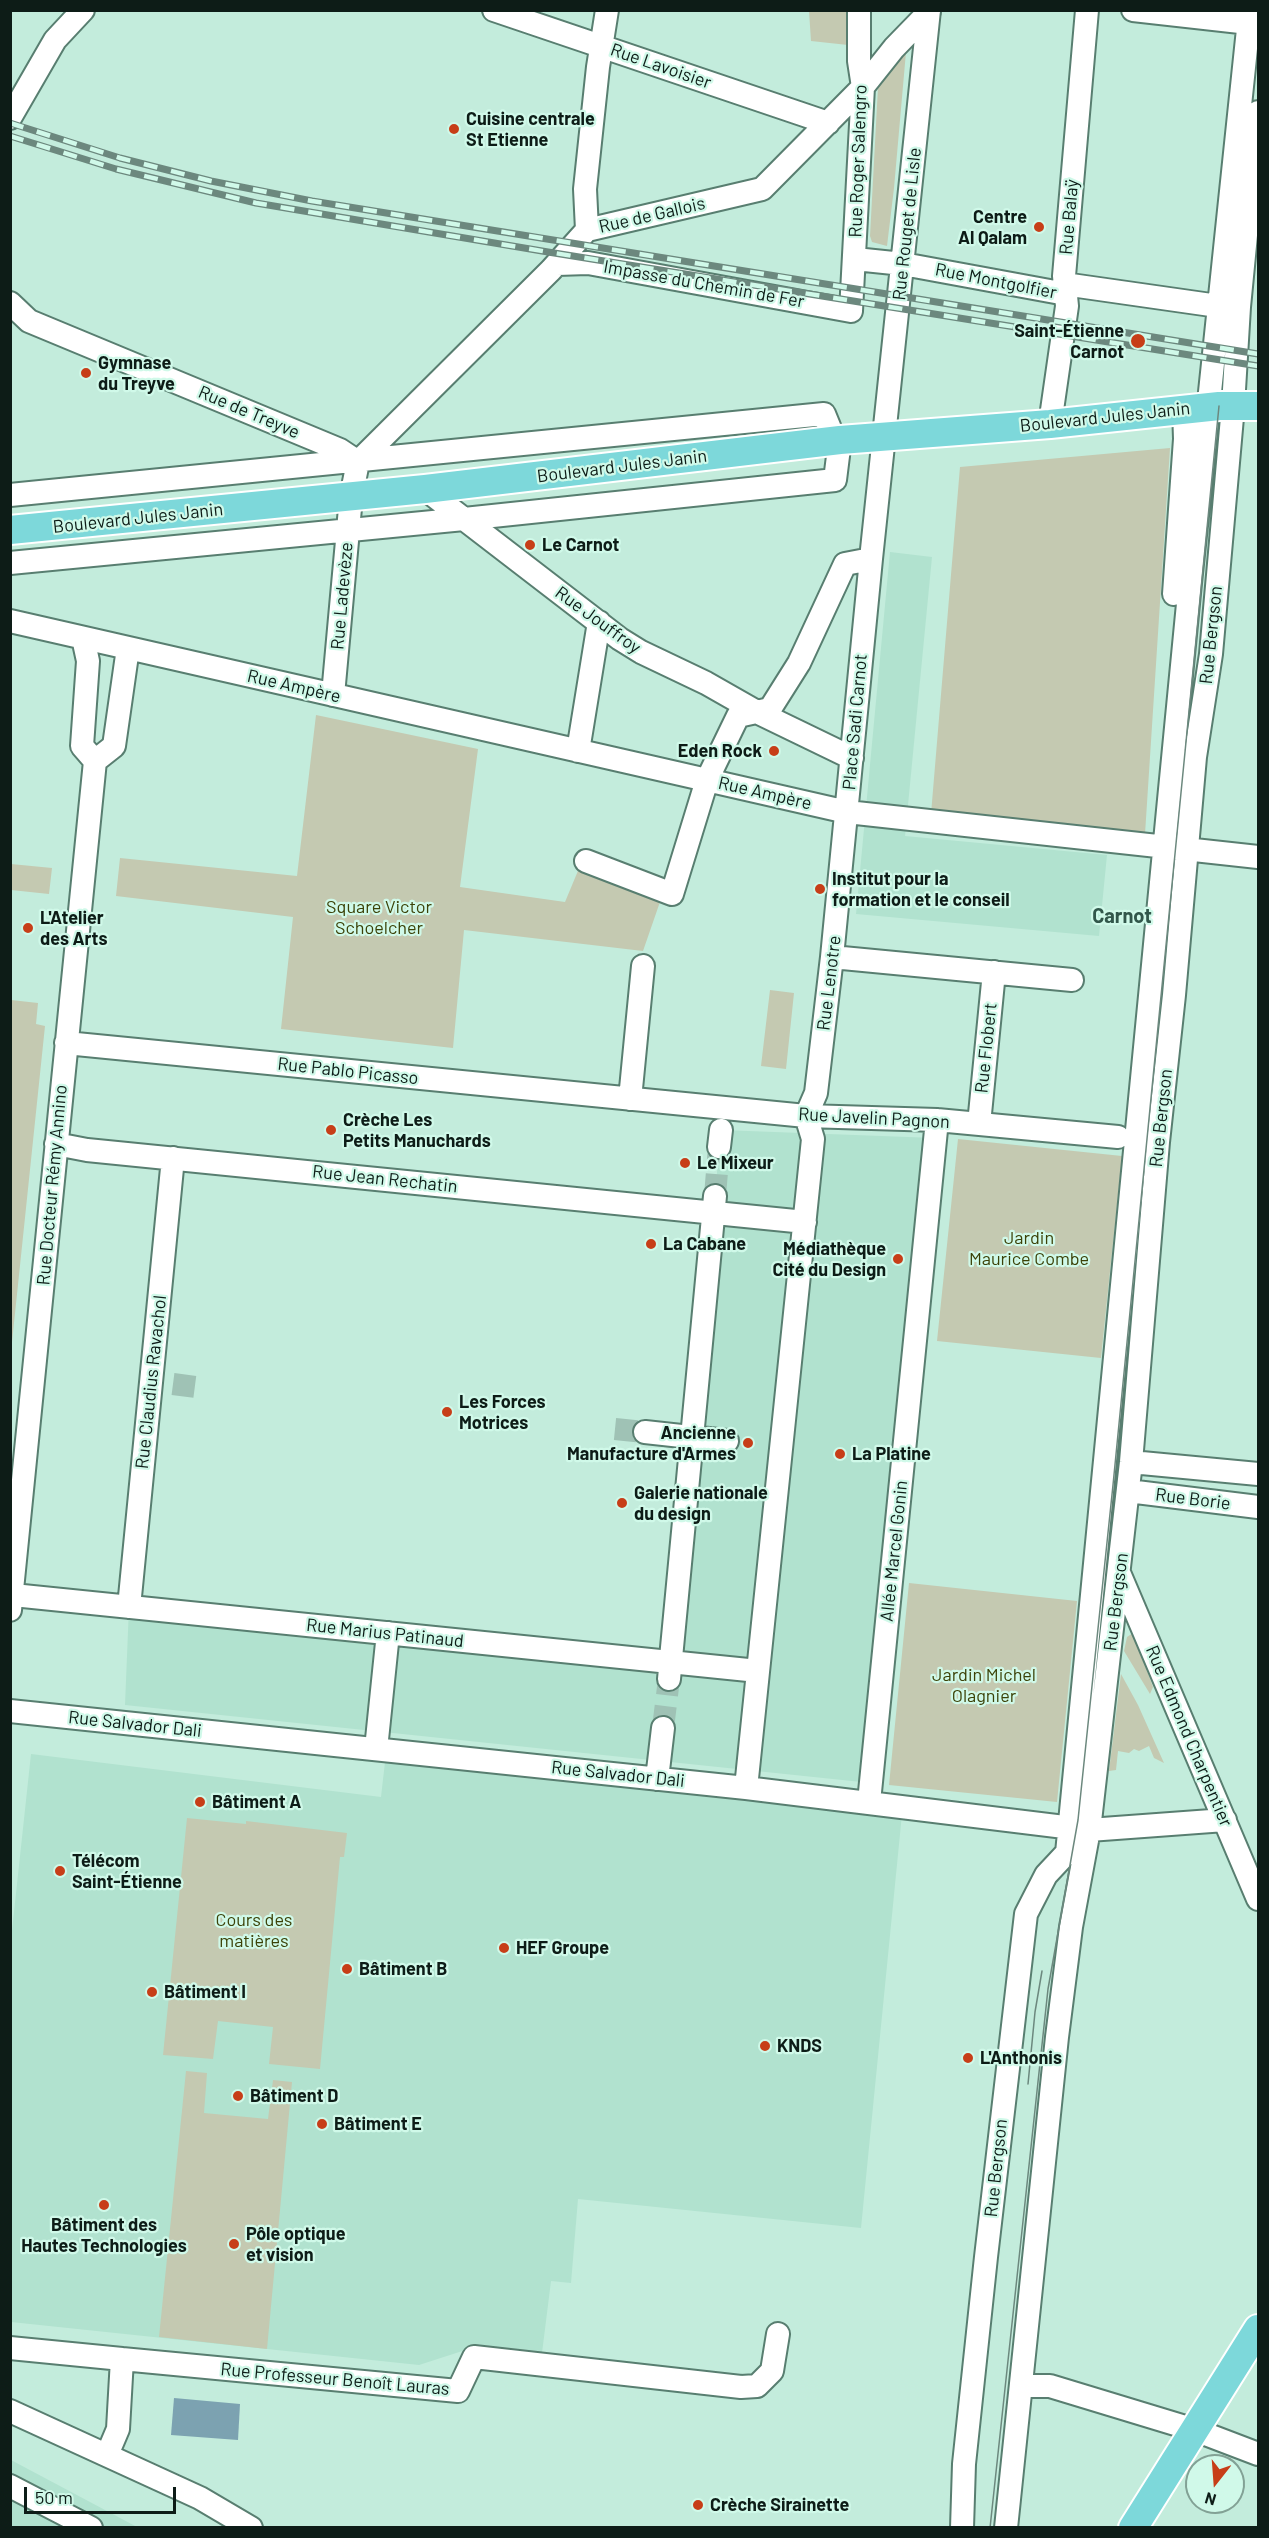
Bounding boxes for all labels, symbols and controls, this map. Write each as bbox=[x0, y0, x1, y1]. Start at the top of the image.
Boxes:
street label: Rue Lavoisier bbox=[608, 39, 714, 93]
street label: Rue Roger Salengro bbox=[845, 84, 871, 238]
place label: Cuisine centrale St Etienne bbox=[466, 108, 595, 150]
marker: Cuisine centrale St Etienne bbox=[447, 122, 461, 136]
street label: Rue Rouget de Lisle bbox=[888, 146, 926, 302]
street label: Rue Balaÿ bbox=[1055, 178, 1083, 256]
street label: Rue de Gallois bbox=[597, 192, 707, 238]
place label: Centre Al Qalam bbox=[958, 206, 1027, 248]
marker: Centre Al Qalam bbox=[1032, 220, 1046, 234]
street label: Impasse du Chemin de Fer bbox=[602, 256, 806, 312]
street label: Rue Montgolfier bbox=[933, 259, 1059, 303]
place label: Saint-Étienne Carnot bbox=[1014, 320, 1124, 362]
marker: Saint-Étienne Carnot bbox=[1129, 332, 1147, 350]
place label: Gymnase du Treyve bbox=[98, 352, 175, 394]
marker: Gymnase du Treyve bbox=[79, 366, 93, 380]
street label: Rue de Treyve bbox=[195, 381, 303, 443]
street label: Boulevard Jules Janin bbox=[1019, 397, 1191, 437]
street label: Boulevard Jules Janin bbox=[536, 445, 708, 487]
street label: Boulevard Jules Janin bbox=[52, 498, 224, 538]
place label: Le Carnot bbox=[542, 534, 619, 556]
marker: Le Carnot bbox=[523, 538, 537, 552]
street label: Rue Ladevèze bbox=[327, 541, 357, 651]
street label: Rue Jouffroy bbox=[551, 582, 645, 658]
street label: Rue Bergson bbox=[1195, 585, 1227, 685]
street label: Place Sadi Carnot bbox=[838, 653, 872, 791]
street label: Rue Ampère bbox=[245, 665, 343, 707]
place label: Eden Rock bbox=[678, 740, 762, 762]
marker: Eden Rock bbox=[767, 744, 781, 758]
street label: Rue Ampère bbox=[716, 772, 814, 814]
place label: Institut pour la formation et le conseil bbox=[832, 868, 1010, 910]
marker: Institut pour la formation et le conseil bbox=[813, 882, 827, 896]
park label: Square Victor Schoelcher bbox=[326, 896, 432, 938]
district label: Carnot bbox=[1092, 904, 1152, 928]
place label: L'Atelier des Arts bbox=[40, 907, 107, 950]
marker: L'Atelier des Arts bbox=[21, 921, 35, 935]
street label: Rue Lenotre bbox=[812, 934, 846, 1032]
street label: Rue Flobert bbox=[971, 1002, 1001, 1094]
street label: Rue Pablo Picasso bbox=[276, 1053, 420, 1089]
street label: Rue Bergson bbox=[1145, 1068, 1177, 1168]
street label: Rue Docteur Rémy Annino bbox=[32, 1084, 72, 1286]
street label: Rue Javelin Pagnon bbox=[798, 1103, 950, 1133]
place label: Crèche Les Petits Manuchards bbox=[343, 1109, 491, 1152]
marker: Crèche Les Petits Manuchards bbox=[324, 1123, 338, 1137]
place label: Le Mixeur bbox=[697, 1152, 774, 1174]
marker: Le Mixeur bbox=[678, 1156, 692, 1170]
street label: Rue Jean Rechatin bbox=[311, 1161, 459, 1197]
park label: Jardin Maurice Combe bbox=[969, 1227, 1089, 1270]
place label: La Cabane bbox=[663, 1233, 746, 1255]
marker: La Cabane bbox=[644, 1237, 658, 1251]
place label: Médiathèque Cité du Design bbox=[772, 1238, 886, 1280]
marker: Médiathèque Cité du Design bbox=[891, 1252, 905, 1266]
street label: Rue Claudius Ravachol bbox=[131, 1294, 171, 1470]
place label: Les Forces Motrices bbox=[459, 1391, 546, 1434]
marker: Les Forces Motrices bbox=[440, 1405, 454, 1419]
place label: Ancienne Manufacture d'Armes bbox=[567, 1422, 736, 1464]
marker: Ancienne Manufacture d'Armes bbox=[741, 1436, 755, 1450]
place label: La Platine bbox=[852, 1443, 931, 1465]
marker: La Platine bbox=[833, 1447, 847, 1461]
street label: Allée Marcel Gonin bbox=[876, 1479, 912, 1623]
place label: Galerie nationale du design bbox=[634, 1482, 768, 1524]
street label: Rue Borie bbox=[1154, 1484, 1232, 1514]
marker: Galerie nationale du design bbox=[615, 1496, 629, 1510]
street label: Rue Bergson bbox=[1099, 1552, 1133, 1652]
street label: Rue Marius Patinaud bbox=[305, 1614, 465, 1652]
street label: Rue Edmond Charpentier bbox=[1141, 1642, 1237, 1830]
park label: Jardin Michel Olagnier bbox=[932, 1664, 1036, 1706]
street label: Rue Salvador Dali bbox=[67, 1706, 203, 1742]
street label: Rue Salvador Dali bbox=[550, 1756, 686, 1792]
place label: Bâtiment A bbox=[212, 1791, 301, 1813]
marker: Bâtiment A bbox=[193, 1795, 207, 1809]
place label: Télécom Saint-Étienne bbox=[72, 1850, 182, 1892]
marker: Télécom Saint-Étienne bbox=[53, 1864, 67, 1878]
park label: Cours des matières bbox=[215, 1909, 293, 1952]
place label: HEF Groupe bbox=[516, 1937, 609, 1959]
marker: HEF Groupe bbox=[497, 1941, 511, 1955]
place label: Bâtiment B bbox=[359, 1958, 447, 1980]
marker: Bâtiment B bbox=[340, 1962, 354, 1976]
place label: Bâtiment I bbox=[164, 1981, 246, 2003]
marker: Bâtiment I bbox=[145, 1985, 159, 1999]
place label: KNDS bbox=[777, 2035, 822, 2057]
marker: KNDS bbox=[758, 2039, 772, 2053]
place label: L'Anthonis bbox=[980, 2047, 1062, 2069]
marker: L'Anthonis bbox=[961, 2051, 975, 2065]
place label: Bâtiment D bbox=[250, 2085, 338, 2107]
marker: Bâtiment D bbox=[231, 2089, 245, 2103]
place label: Bâtiment E bbox=[334, 2113, 422, 2135]
marker: Bâtiment E bbox=[315, 2117, 329, 2131]
street label: Rue Bergson bbox=[980, 2118, 1012, 2218]
marker: Bâtiment des Hautes Technologies bbox=[97, 2198, 111, 2212]
place label: Bâtiment des Hautes Technologies bbox=[21, 2214, 187, 2256]
place label: Pôle optique et vision bbox=[246, 2223, 345, 2266]
marker: Pôle optique et vision bbox=[227, 2237, 241, 2251]
street label: Rue Professeur Benoît Lauras bbox=[220, 2358, 450, 2400]
north arrow bbox=[1185, 2454, 1245, 2514]
scale bar bbox=[27, 2475, 178, 2513]
text: 50 m bbox=[35, 2486, 73, 2508]
text: N bbox=[1202, 2489, 1218, 2510]
place label: Crèche Sirainette bbox=[710, 2494, 849, 2516]
marker: Crèche Sirainette bbox=[691, 2498, 705, 2512]

